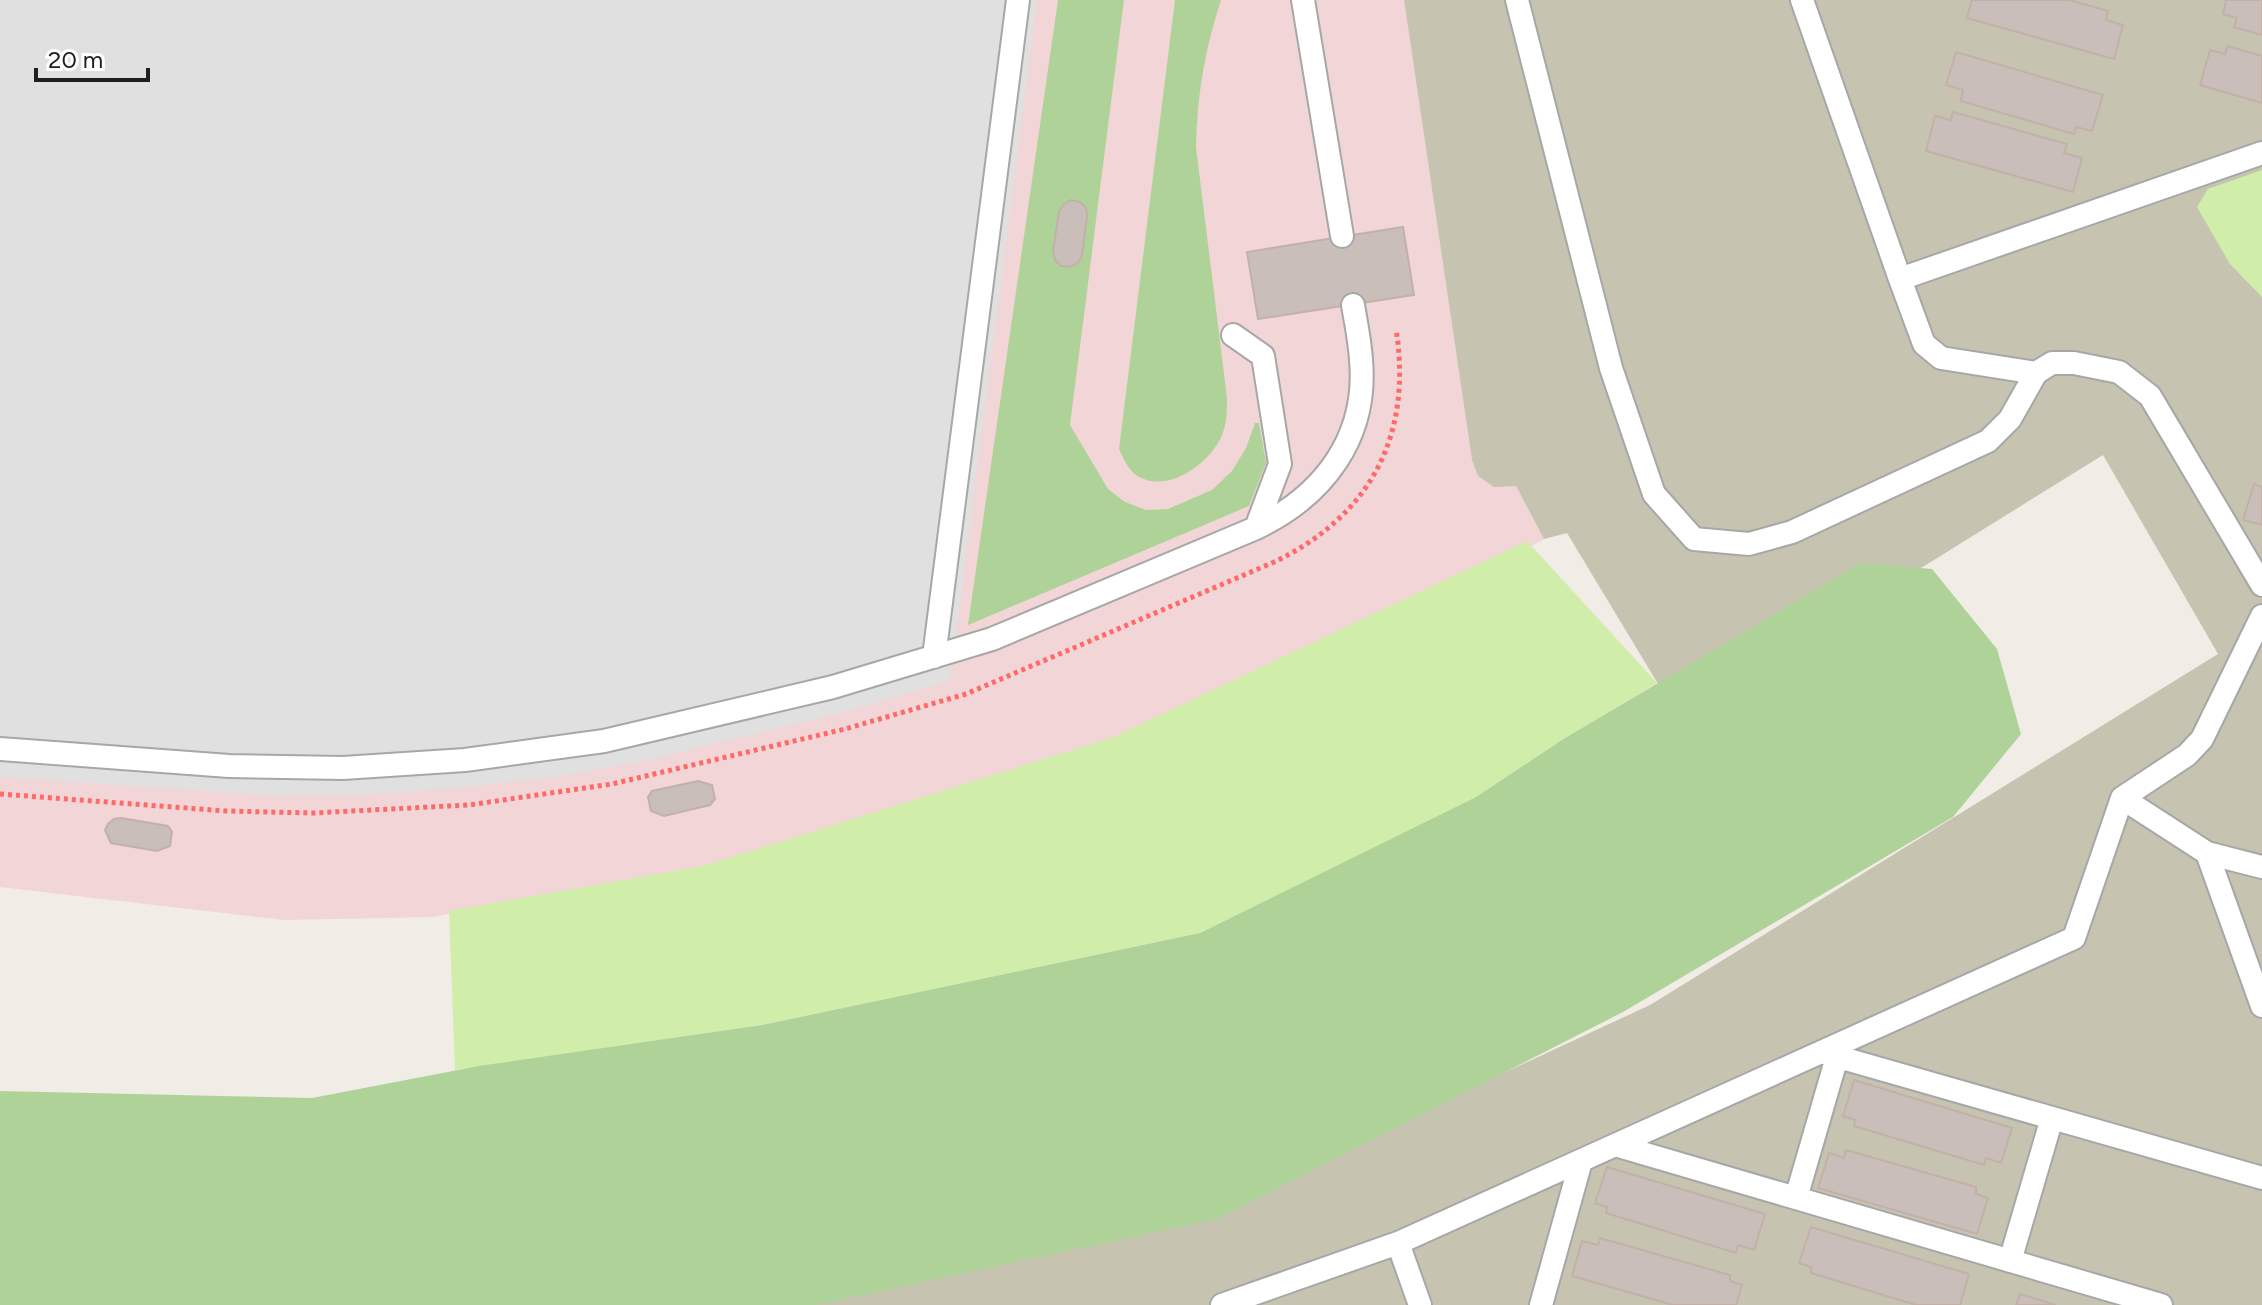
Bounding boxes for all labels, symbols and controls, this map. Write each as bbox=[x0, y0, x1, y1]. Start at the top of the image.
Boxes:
scale bar bbox=[36, 32, 148, 82]
text: 20 m bbox=[48, 45, 103, 74]

